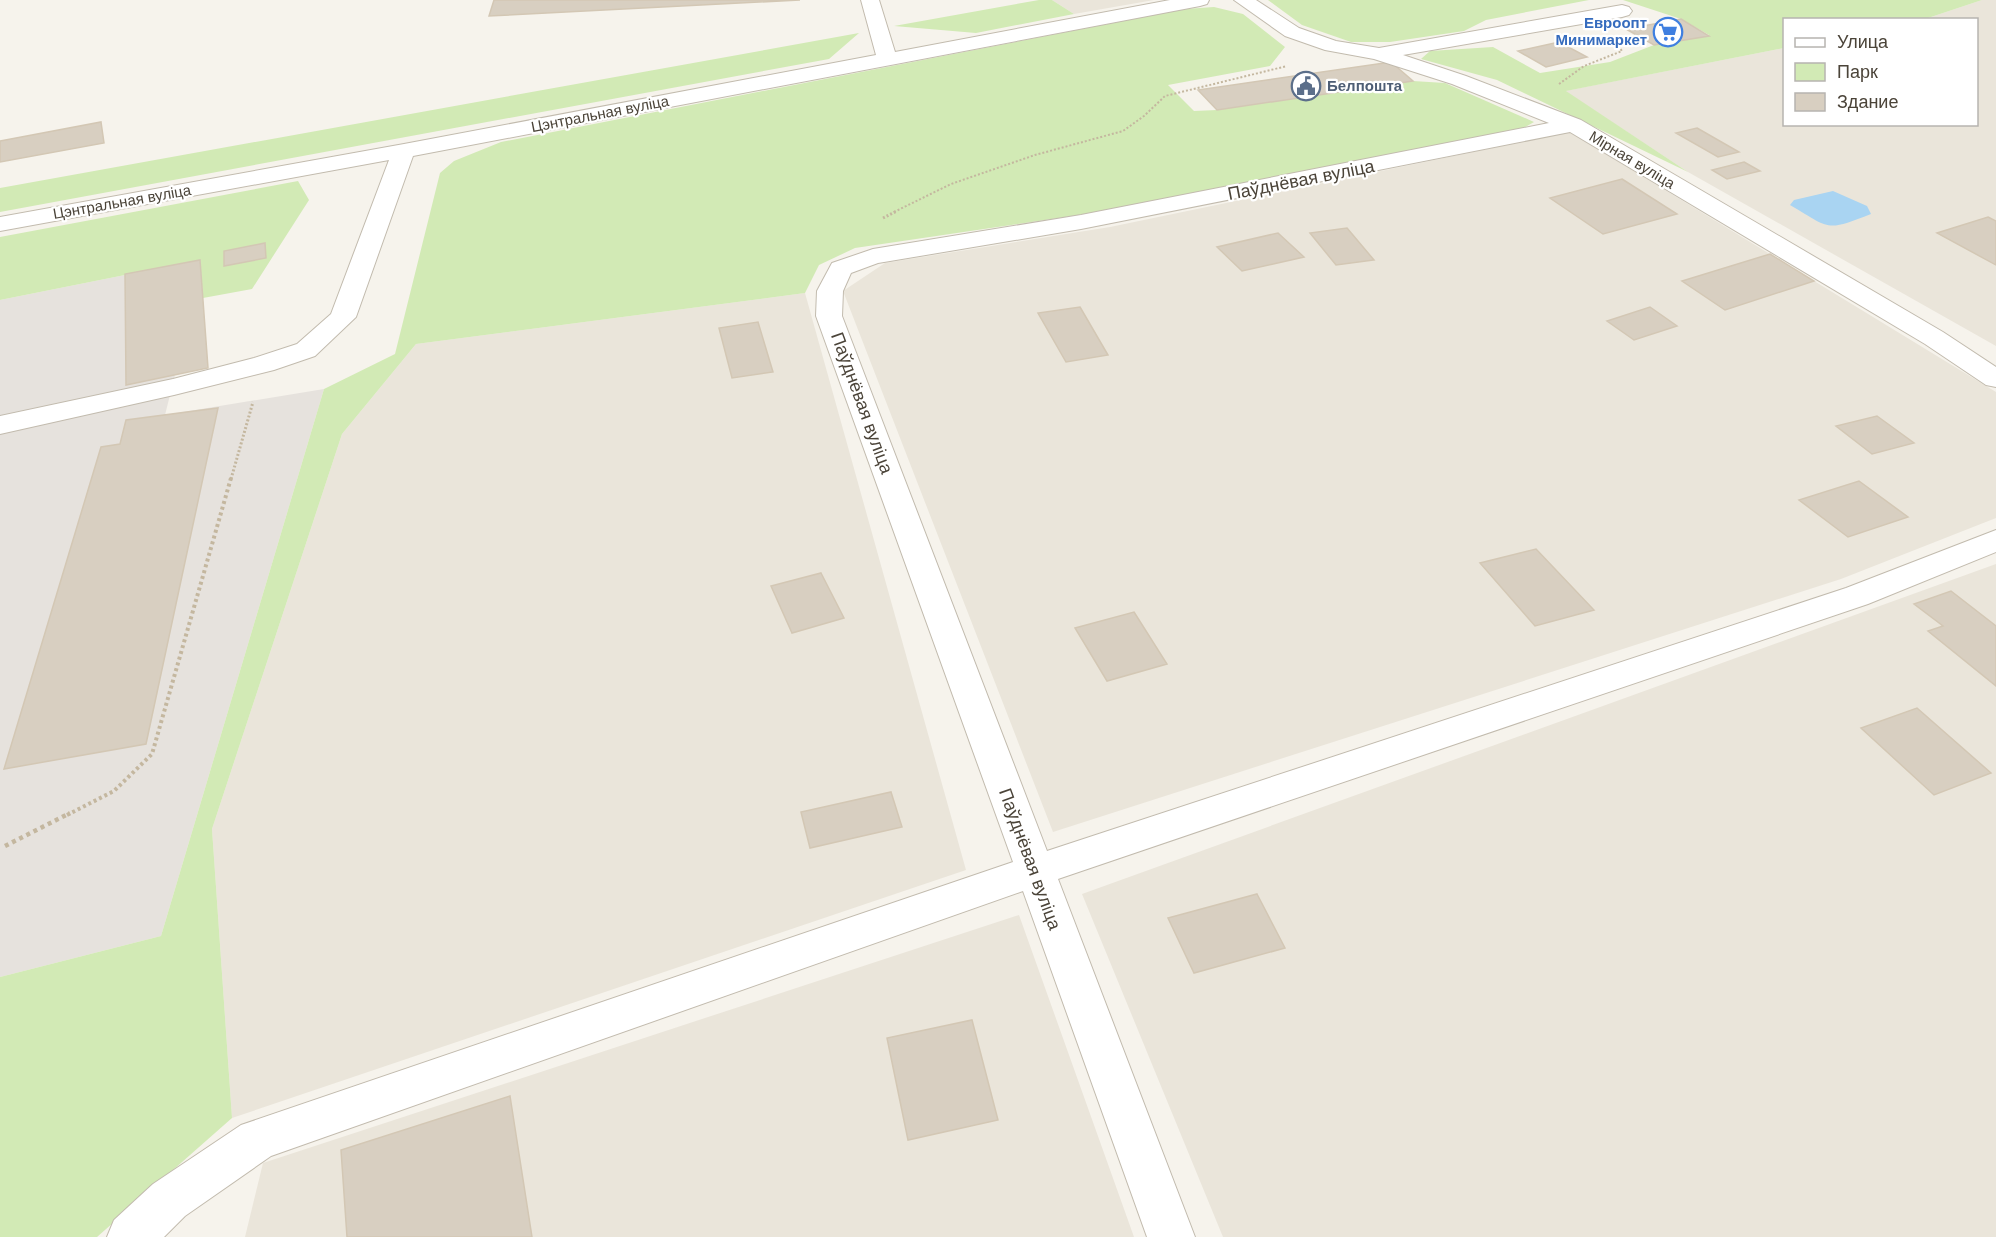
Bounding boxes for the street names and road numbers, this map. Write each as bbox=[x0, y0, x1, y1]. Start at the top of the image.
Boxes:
street label: Цэнтральная вуліца bbox=[530, 92, 671, 135]
street label: Мірная вуліца bbox=[1586, 127, 1679, 192]
street label: Паўднёвая вуліца bbox=[1226, 156, 1377, 204]
street label: Цэнтральная вуліца bbox=[52, 181, 193, 222]
street label: Паўднёвая вуліца bbox=[827, 330, 897, 477]
street label: Паўднёвая вуліца bbox=[995, 786, 1065, 933]

